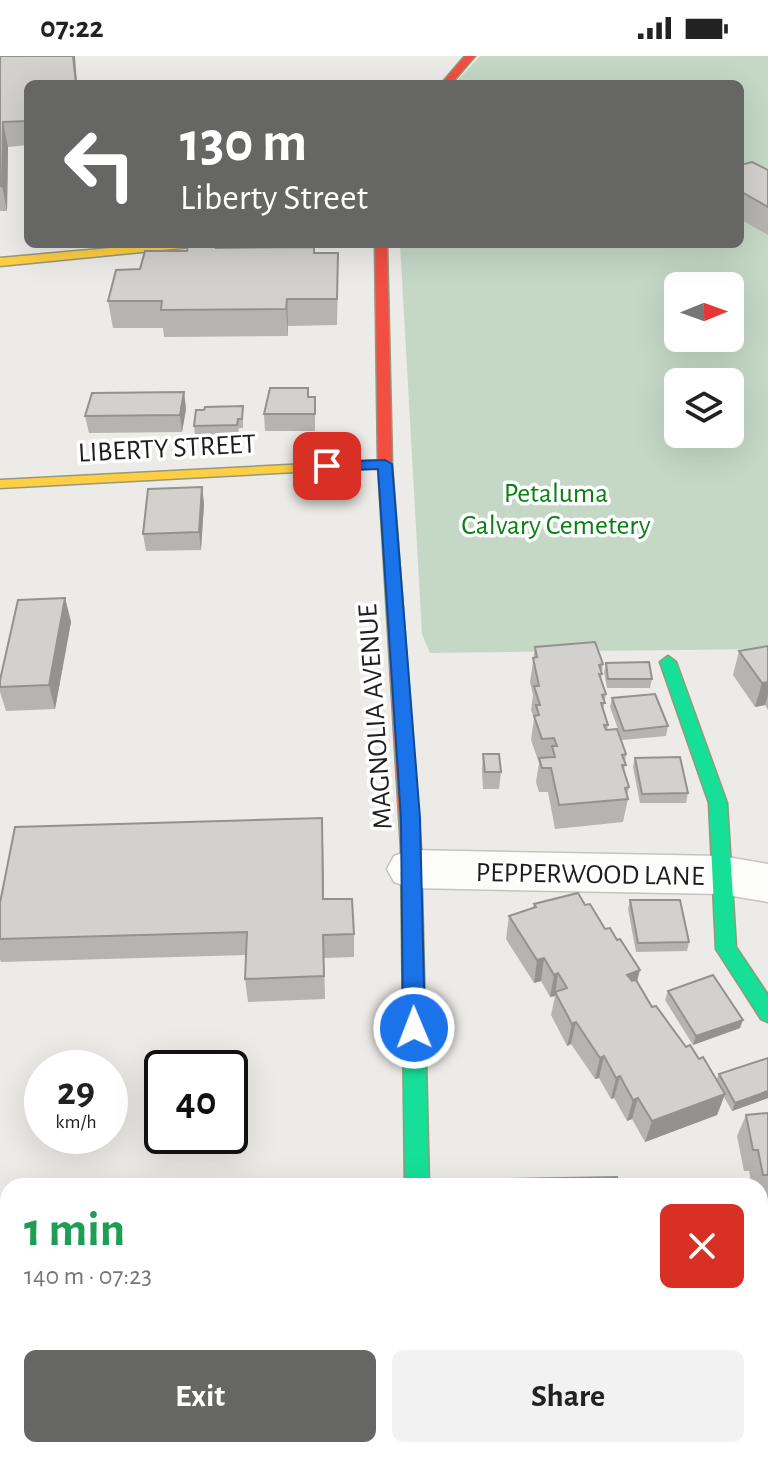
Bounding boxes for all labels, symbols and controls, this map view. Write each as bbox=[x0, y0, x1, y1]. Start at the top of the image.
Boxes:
text: 07:22 bbox=[40, 13, 104, 43]
icon: left bbox=[48, 112, 152, 216]
text: 130 m bbox=[180, 115, 307, 171]
text: Liberty Street bbox=[180, 180, 368, 216]
north arrow bbox=[664, 272, 744, 352]
map controls bbox=[664, 272, 744, 448]
button: layers bbox=[664, 368, 744, 448]
street label: LIBERTY STREET bbox=[77, 430, 257, 468]
pin bbox=[293, 432, 361, 500]
icon: arrive bbox=[305, 444, 349, 488]
park label: Petaluma Calvary Cemetery bbox=[461, 480, 651, 540]
street label: MAGNOLIA AVENUE bbox=[354, 603, 398, 831]
street label: PEPPERWOOD LANE bbox=[475, 859, 705, 891]
position arrow bbox=[372, 986, 456, 1070]
speed limit sign: 40 bbox=[144, 1050, 248, 1154]
text: 29 bbox=[57, 1072, 95, 1112]
text: km/h bbox=[55, 1112, 97, 1132]
button: close bbox=[660, 1204, 744, 1288]
text: 1 min bbox=[24, 1207, 125, 1255]
text: 140 m · 07:23 bbox=[24, 1263, 152, 1289]
button: Exit bbox=[24, 1350, 376, 1442]
button: Share bbox=[392, 1350, 744, 1442]

